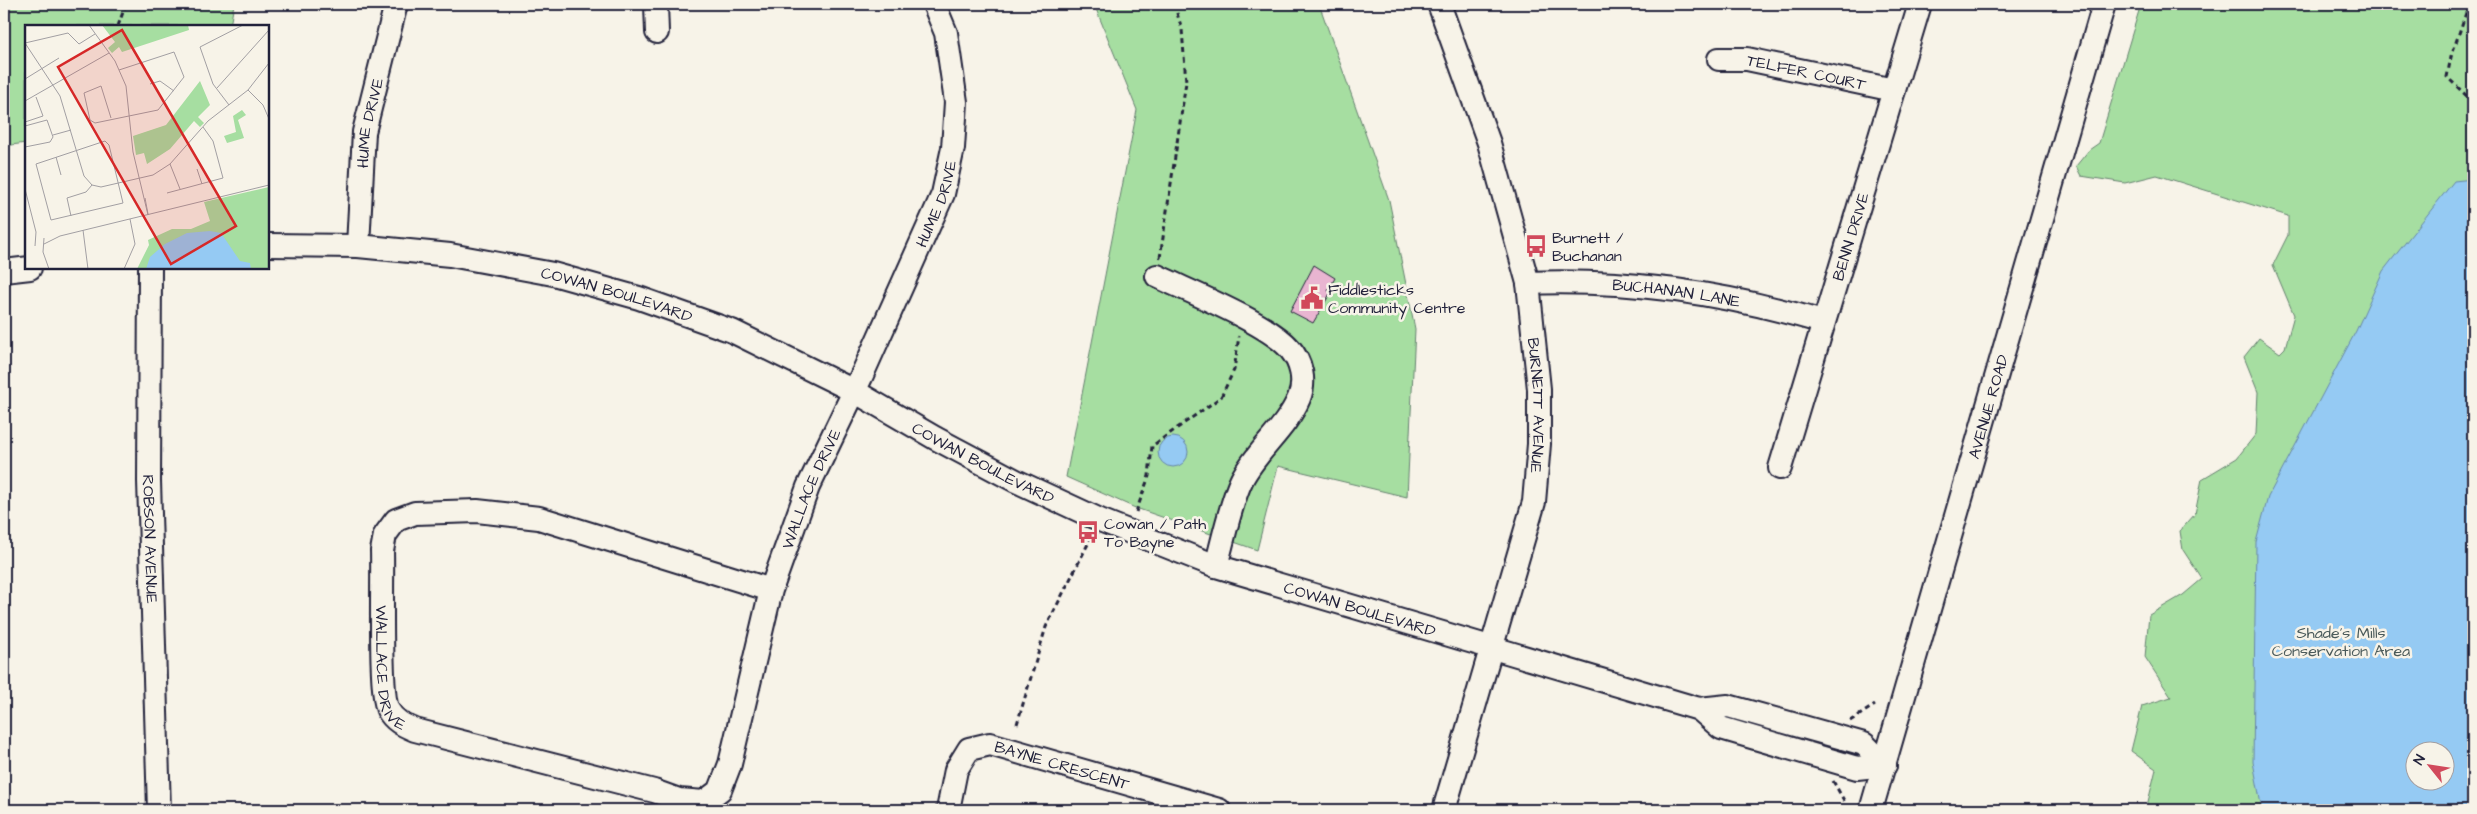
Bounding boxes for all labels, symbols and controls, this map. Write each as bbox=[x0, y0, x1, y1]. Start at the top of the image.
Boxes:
inset map bbox=[25, 25, 269, 269]
street label: TELFER COURT bbox=[1745, 49, 1868, 96]
street label: HUME DRIVE bbox=[352, 75, 389, 168]
street label: HUME DRIVE bbox=[911, 158, 962, 251]
street label: BENN DRIVE bbox=[1827, 189, 1875, 283]
place label: Burnett / Buchanan bbox=[1552, 227, 1624, 267]
bus stop icon: Burnett / Buchanan bbox=[1523, 233, 1549, 259]
street label: COWAN BOULEVARD bbox=[539, 262, 695, 328]
street label: BUCHANAN LANE bbox=[1612, 274, 1743, 313]
place label: Fiddlesticks Community Centre bbox=[1328, 279, 1466, 320]
public building icon: Fiddlesticks Community Centre bbox=[1299, 285, 1325, 311]
street label: BURNETT AVENUE bbox=[1522, 337, 1549, 475]
street label: AVENUE ROAD bbox=[1963, 352, 2014, 461]
street label: COWAN BOULEVARD bbox=[908, 417, 1058, 509]
street label: WALLACE DRIVE bbox=[777, 425, 847, 552]
street label: ROBSON AVENUE bbox=[137, 474, 163, 604]
place label: Cowan / Path To Bayne bbox=[1104, 513, 1206, 554]
bus stop icon: Cowan / Path To Bayne bbox=[1075, 519, 1101, 545]
street label: COWAN BOULEVARD bbox=[1281, 577, 1438, 642]
street label: WALLACE DRIVE bbox=[370, 605, 410, 736]
park label: Shade’s Mills Conservation Area bbox=[2272, 622, 2410, 662]
street label: BAYNE CRESCENT bbox=[992, 736, 1132, 796]
north arrow bbox=[2404, 742, 2454, 792]
text: N bbox=[2409, 751, 2431, 769]

